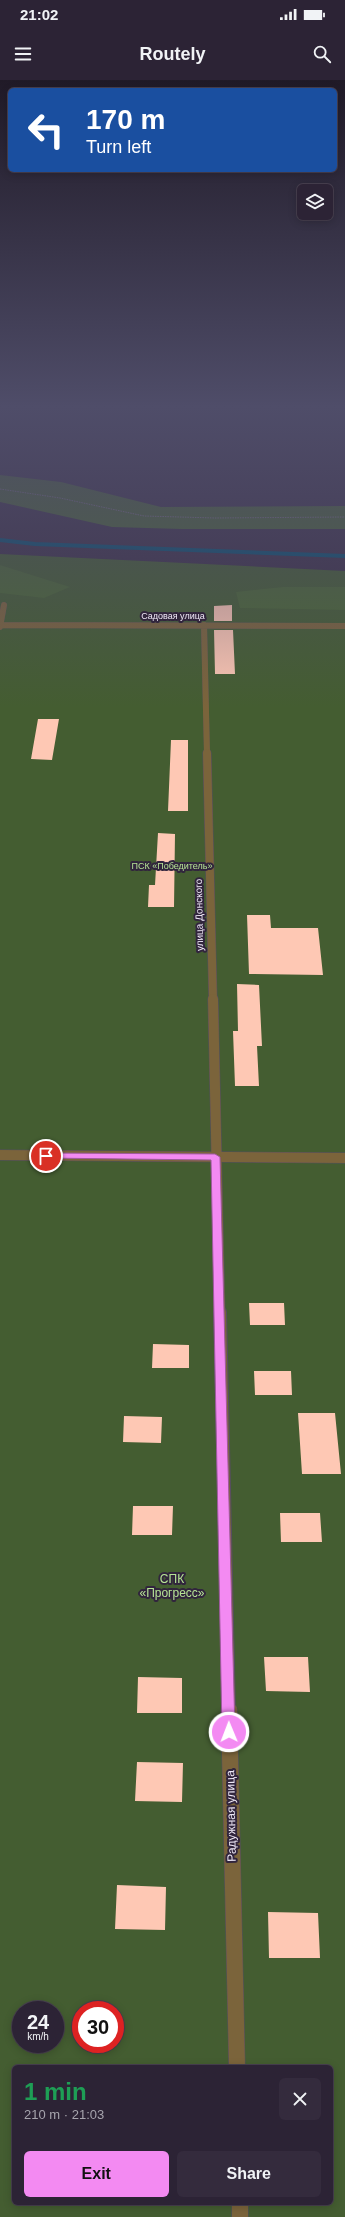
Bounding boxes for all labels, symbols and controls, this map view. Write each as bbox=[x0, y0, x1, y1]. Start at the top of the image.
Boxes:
text: 21:02 bbox=[20, 6, 58, 23]
icon: menu bbox=[12, 43, 34, 65]
icon: search bbox=[311, 43, 333, 65]
text: Routely bbox=[139, 44, 206, 64]
icon: left bbox=[20, 104, 72, 156]
text: 170 m bbox=[86, 104, 165, 135]
text: Turn left bbox=[86, 137, 151, 157]
map controls bbox=[297, 184, 333, 220]
button: layers bbox=[297, 184, 333, 220]
street label: Садовая улица bbox=[141, 611, 205, 621]
park label: ПСК «Победитель» bbox=[131, 861, 213, 871]
street label: улица Донского bbox=[193, 878, 205, 951]
pin bbox=[29, 1139, 63, 1173]
icon: arrive bbox=[35, 1145, 57, 1167]
park label: СПК «Прогресс» bbox=[139, 1572, 205, 1600]
position arrow bbox=[208, 1711, 250, 1753]
street label: Радужная улица bbox=[223, 1770, 239, 1862]
speed limit sign: 30 bbox=[72, 2001, 124, 2053]
text: 24 bbox=[27, 2011, 49, 2033]
text: km/h bbox=[27, 2031, 49, 2042]
text: 1 min bbox=[24, 2078, 87, 2105]
button: close bbox=[279, 2078, 321, 2120]
text: 210 m · 21:03 bbox=[24, 2107, 104, 2122]
button: Exit bbox=[24, 2151, 169, 2197]
button: Share bbox=[177, 2151, 321, 2197]

